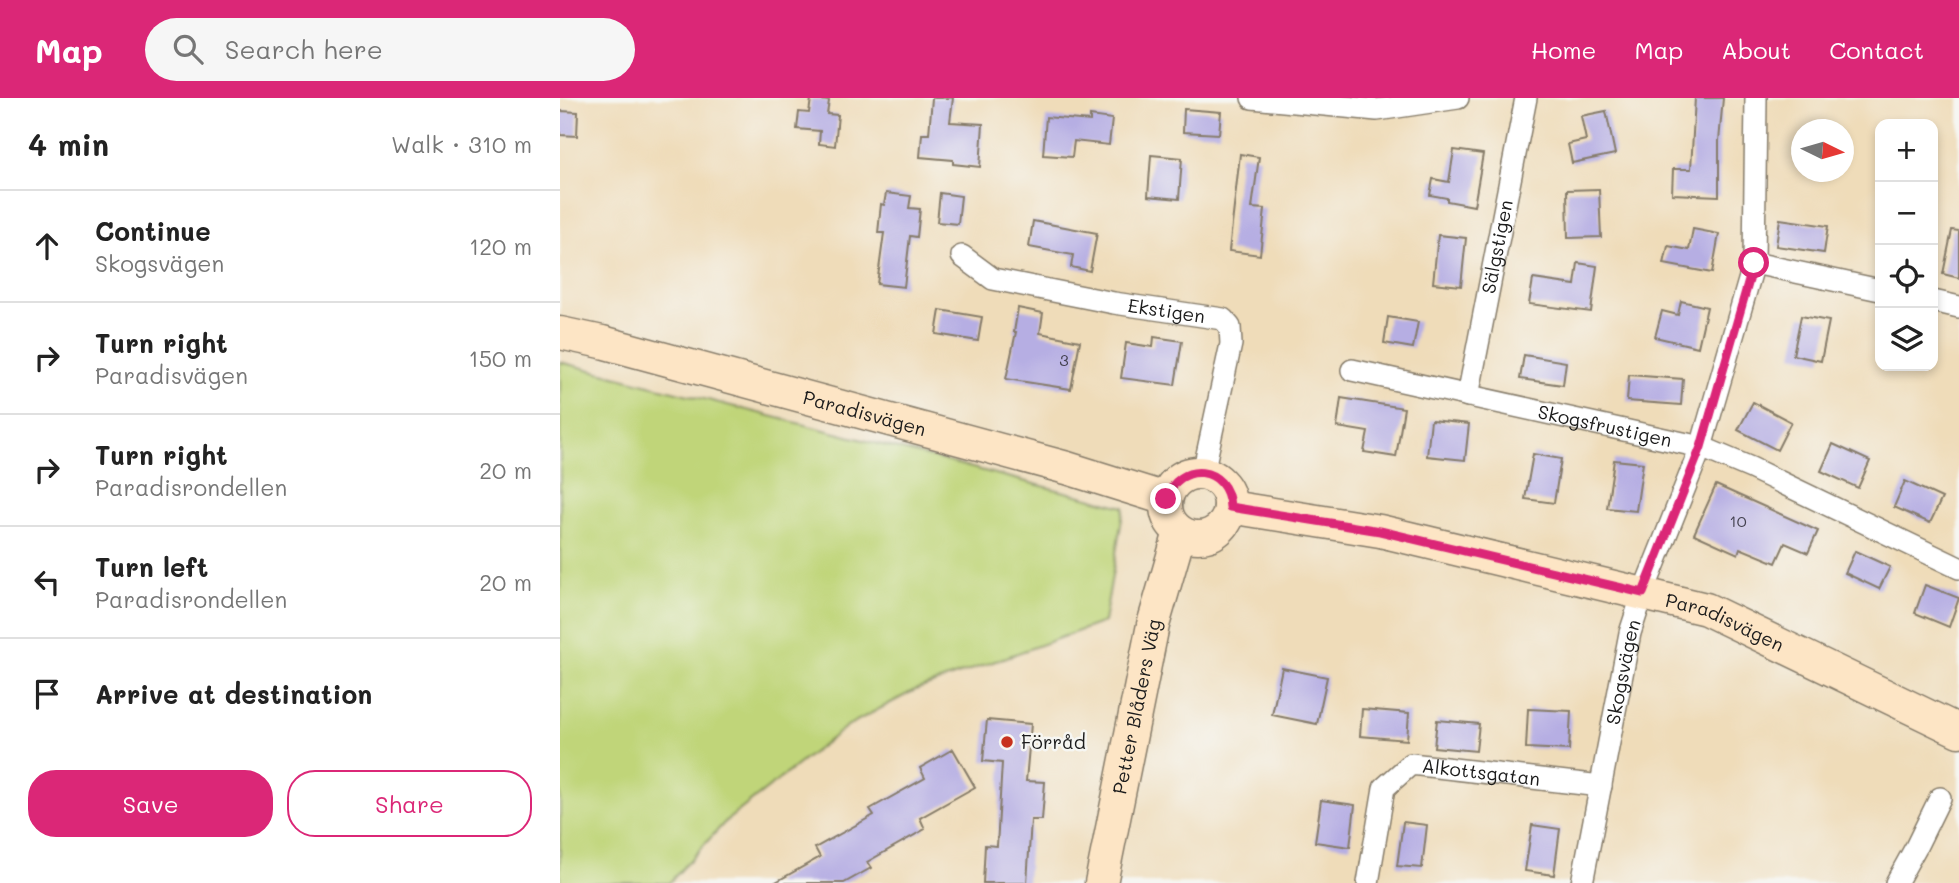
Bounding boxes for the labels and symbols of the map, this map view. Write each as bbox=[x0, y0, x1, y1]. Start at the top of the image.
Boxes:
north arrow bbox=[1791, 119, 1854, 182]
street label: Sälgstigen bbox=[1475, 198, 1518, 296]
route start bbox=[1738, 247, 1769, 278]
street label: Ekstigen bbox=[1126, 292, 1207, 328]
house number: 3 bbox=[1059, 349, 1069, 370]
street label: Paradisvägen bbox=[800, 384, 929, 441]
street label: Skogsfrustigen bbox=[1536, 398, 1674, 452]
route end bbox=[1150, 483, 1181, 514]
house number: 10 bbox=[1729, 510, 1747, 531]
street label: Paradisvägen bbox=[1663, 587, 1788, 657]
street label: Petter Blåders Väg bbox=[1106, 616, 1166, 796]
street label: Skogsvägen bbox=[1600, 616, 1646, 727]
place label: Förråd bbox=[1021, 729, 1086, 754]
marker: Förråd bbox=[999, 734, 1015, 750]
street label: Alkottsgatan bbox=[1421, 752, 1542, 791]

